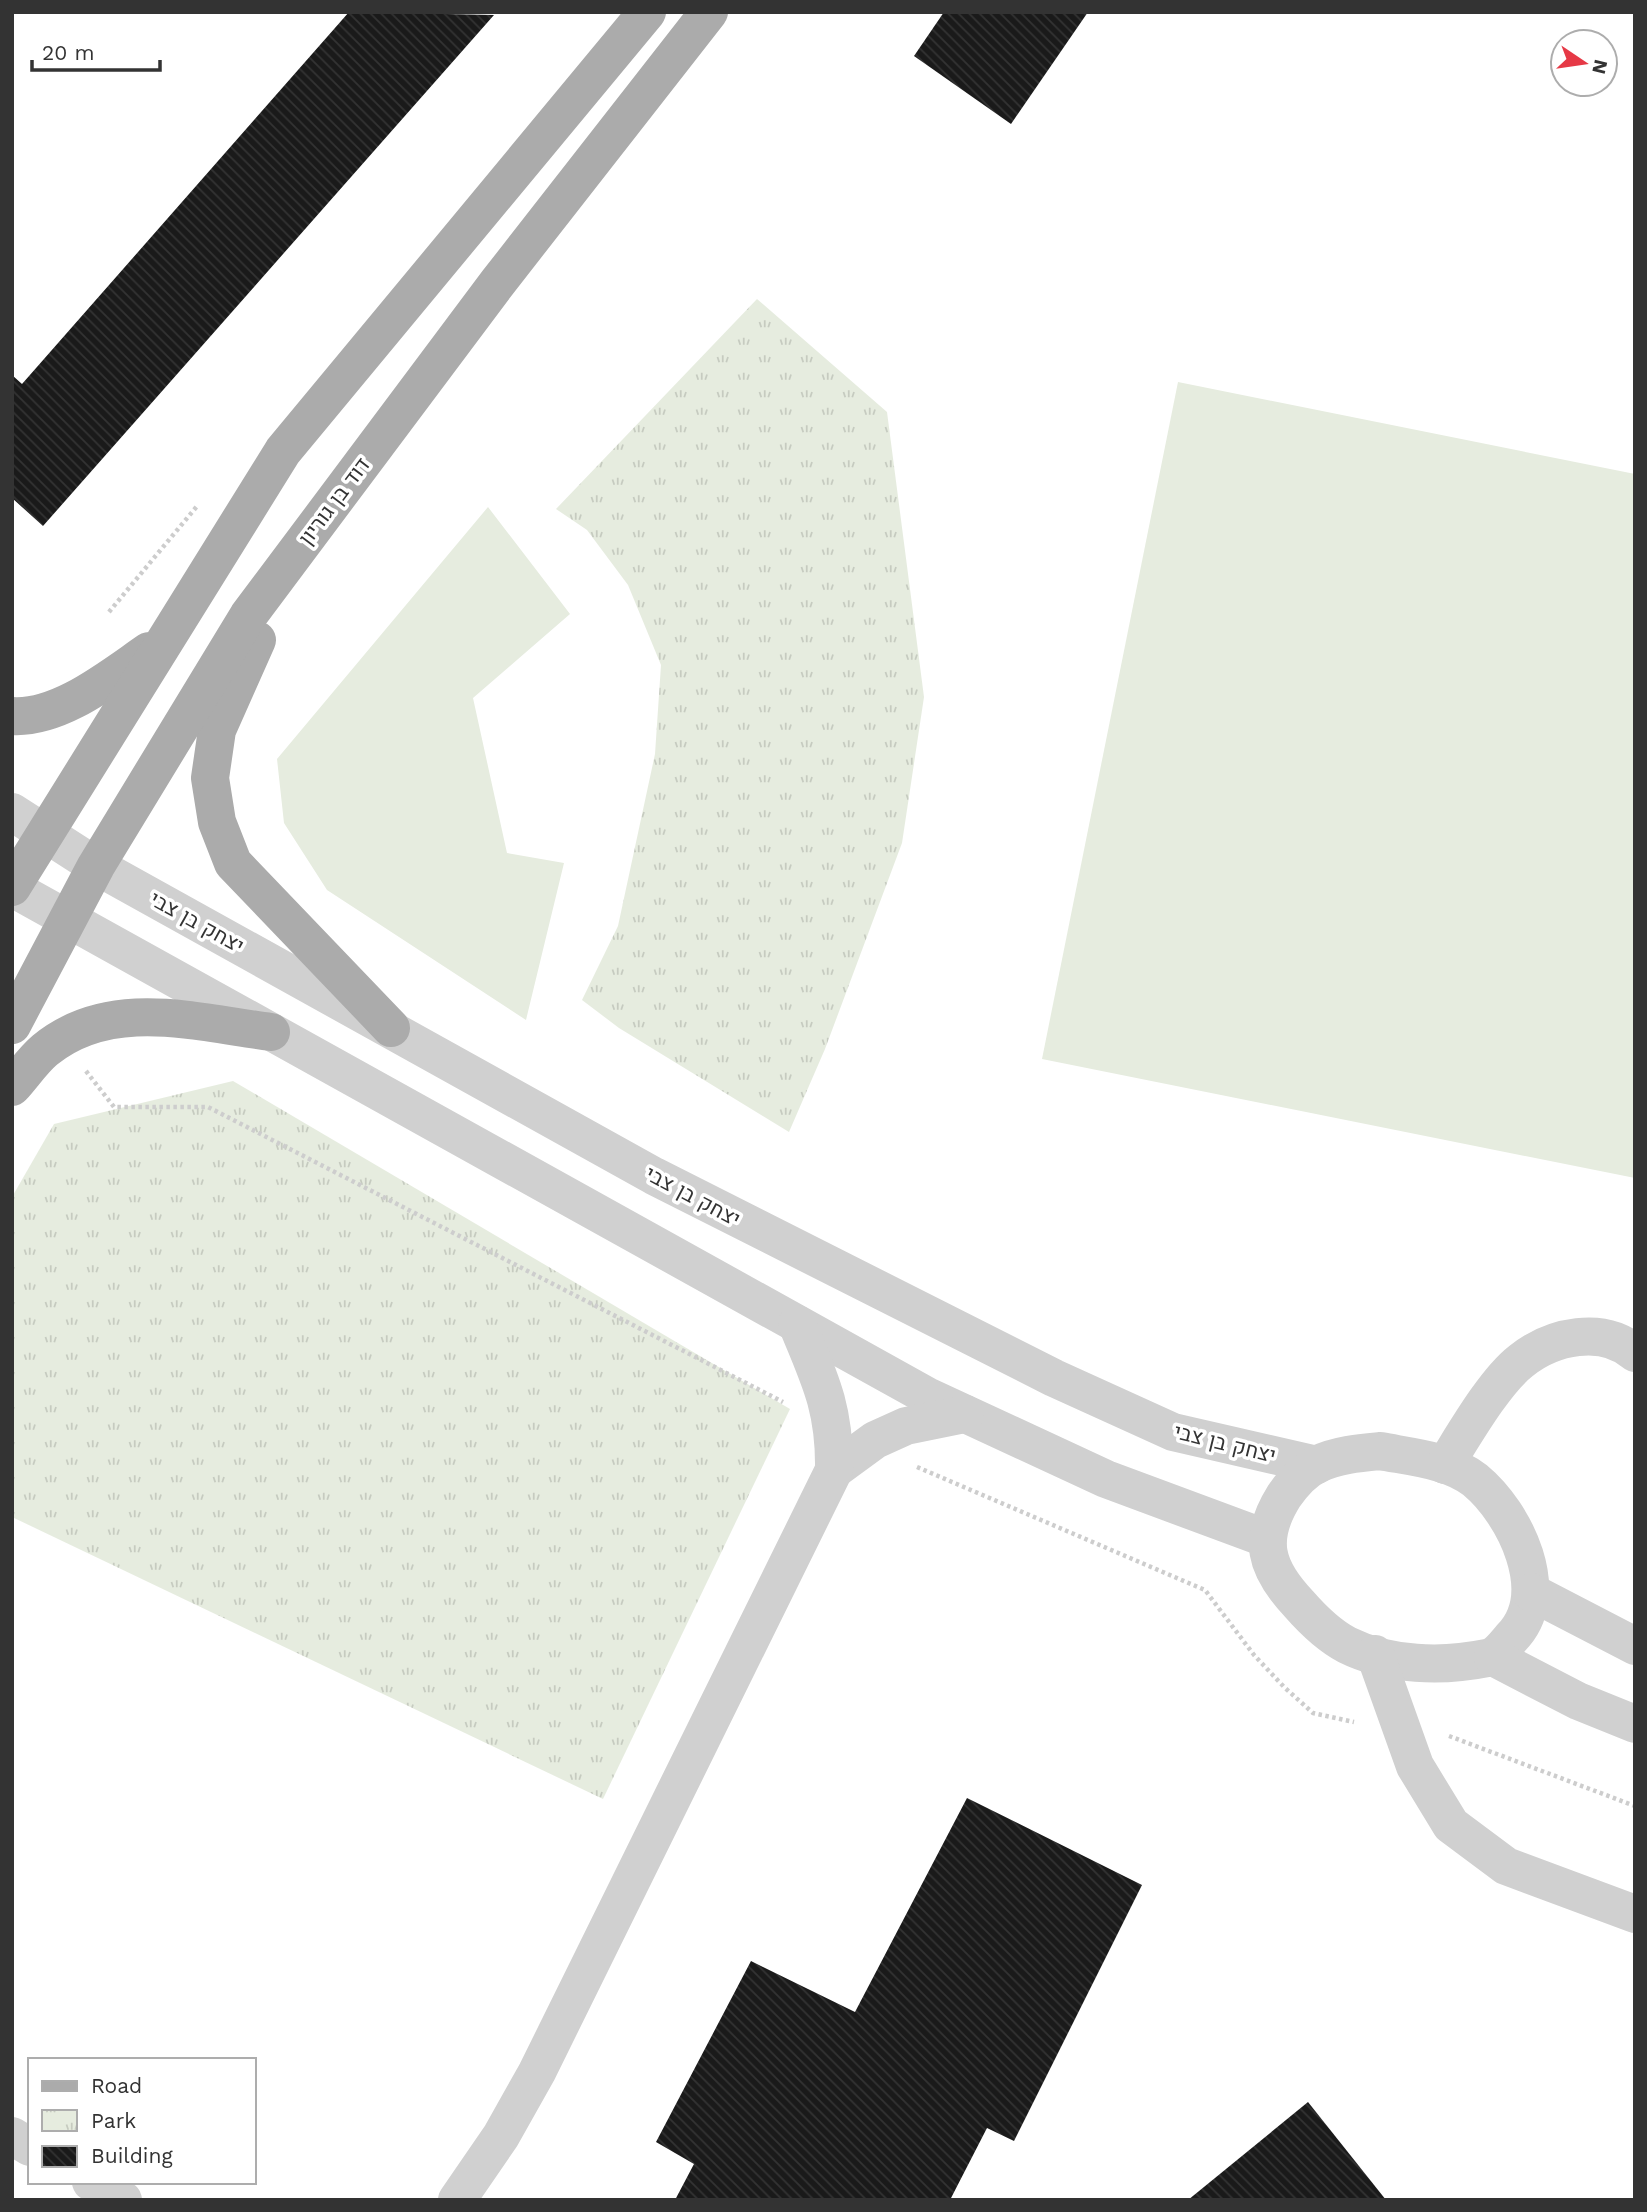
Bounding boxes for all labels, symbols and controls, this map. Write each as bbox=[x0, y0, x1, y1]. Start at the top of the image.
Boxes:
scale bar bbox=[32, 28, 159, 72]
north arrow bbox=[1549, 28, 1619, 98]
text: 20 m bbox=[42, 40, 94, 65]
text: N bbox=[1587, 57, 1613, 76]
street label: דוד בן גוריון bbox=[293, 452, 375, 550]
street label: יצחק בן צבי bbox=[145, 886, 249, 958]
street label: יצחק בן צבי bbox=[641, 1161, 745, 1231]
street label: יצחק בן צבי bbox=[1172, 1418, 1278, 1468]
legend bbox=[28, 2058, 256, 2184]
text: Road bbox=[91, 2073, 142, 2098]
text: Park bbox=[91, 2108, 136, 2133]
text: Building bbox=[91, 2143, 173, 2168]

